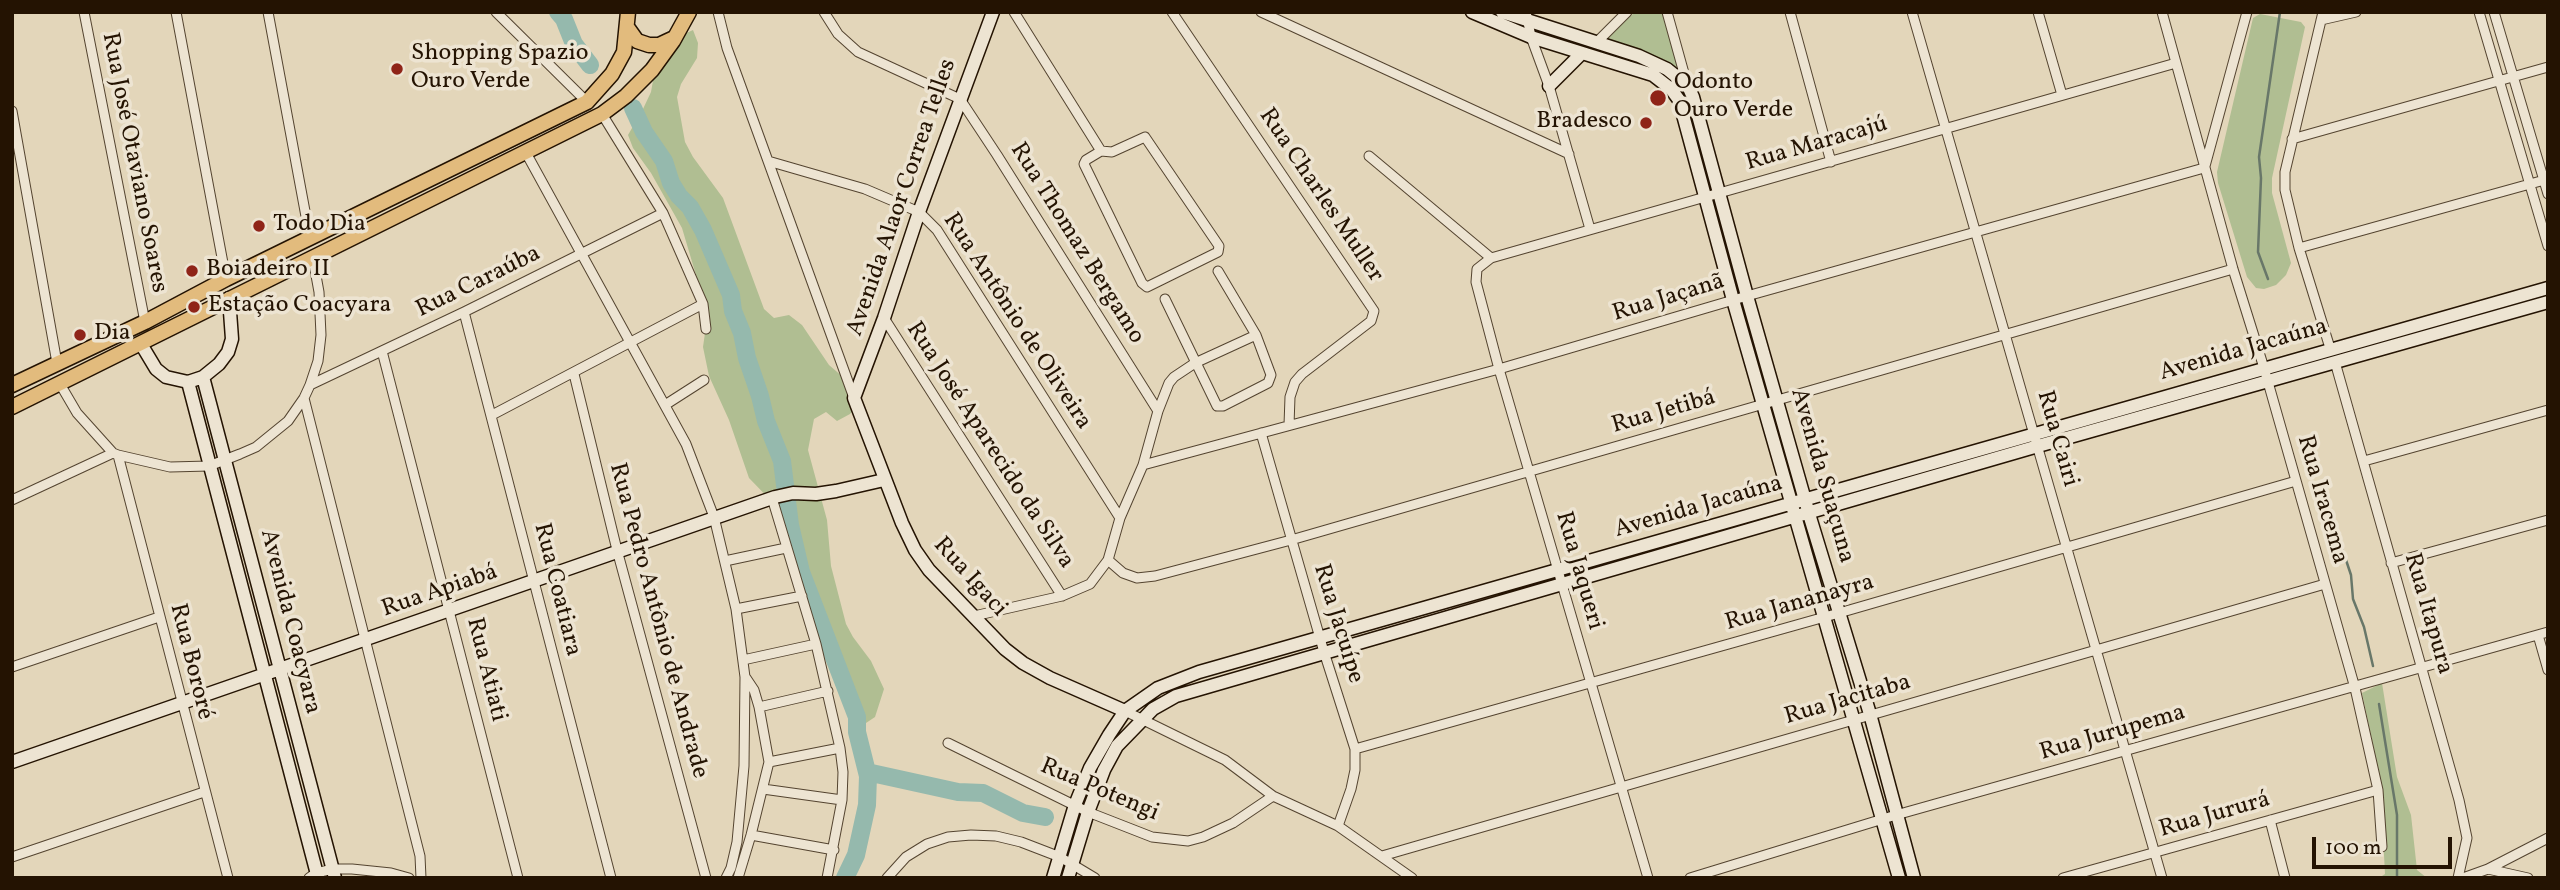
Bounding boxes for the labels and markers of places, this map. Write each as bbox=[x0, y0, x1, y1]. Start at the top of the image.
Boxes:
place label: Shopping Spazio Ouro Verde bbox=[411, 41, 588, 97]
marker: Shopping Spazio Ouro Verde bbox=[389, 61, 405, 77]
place label: Odonto Ouro Verde bbox=[1674, 70, 1793, 126]
marker: Odonto Ouro Verde bbox=[1648, 88, 1668, 108]
place label: Bradesco bbox=[1536, 109, 1632, 137]
marker: Bradesco bbox=[1638, 115, 1654, 131]
place label: Todo Dia bbox=[273, 212, 366, 240]
marker: Todo Dia bbox=[251, 218, 267, 234]
place label: Boiadeiro II bbox=[206, 257, 330, 285]
marker: Boiadeiro II bbox=[184, 263, 200, 279]
place label: Estação Coacyara bbox=[208, 293, 391, 321]
marker: Estação Coacyara bbox=[186, 299, 202, 315]
place label: Dia bbox=[94, 321, 131, 349]
marker: Dia bbox=[72, 327, 88, 343]

